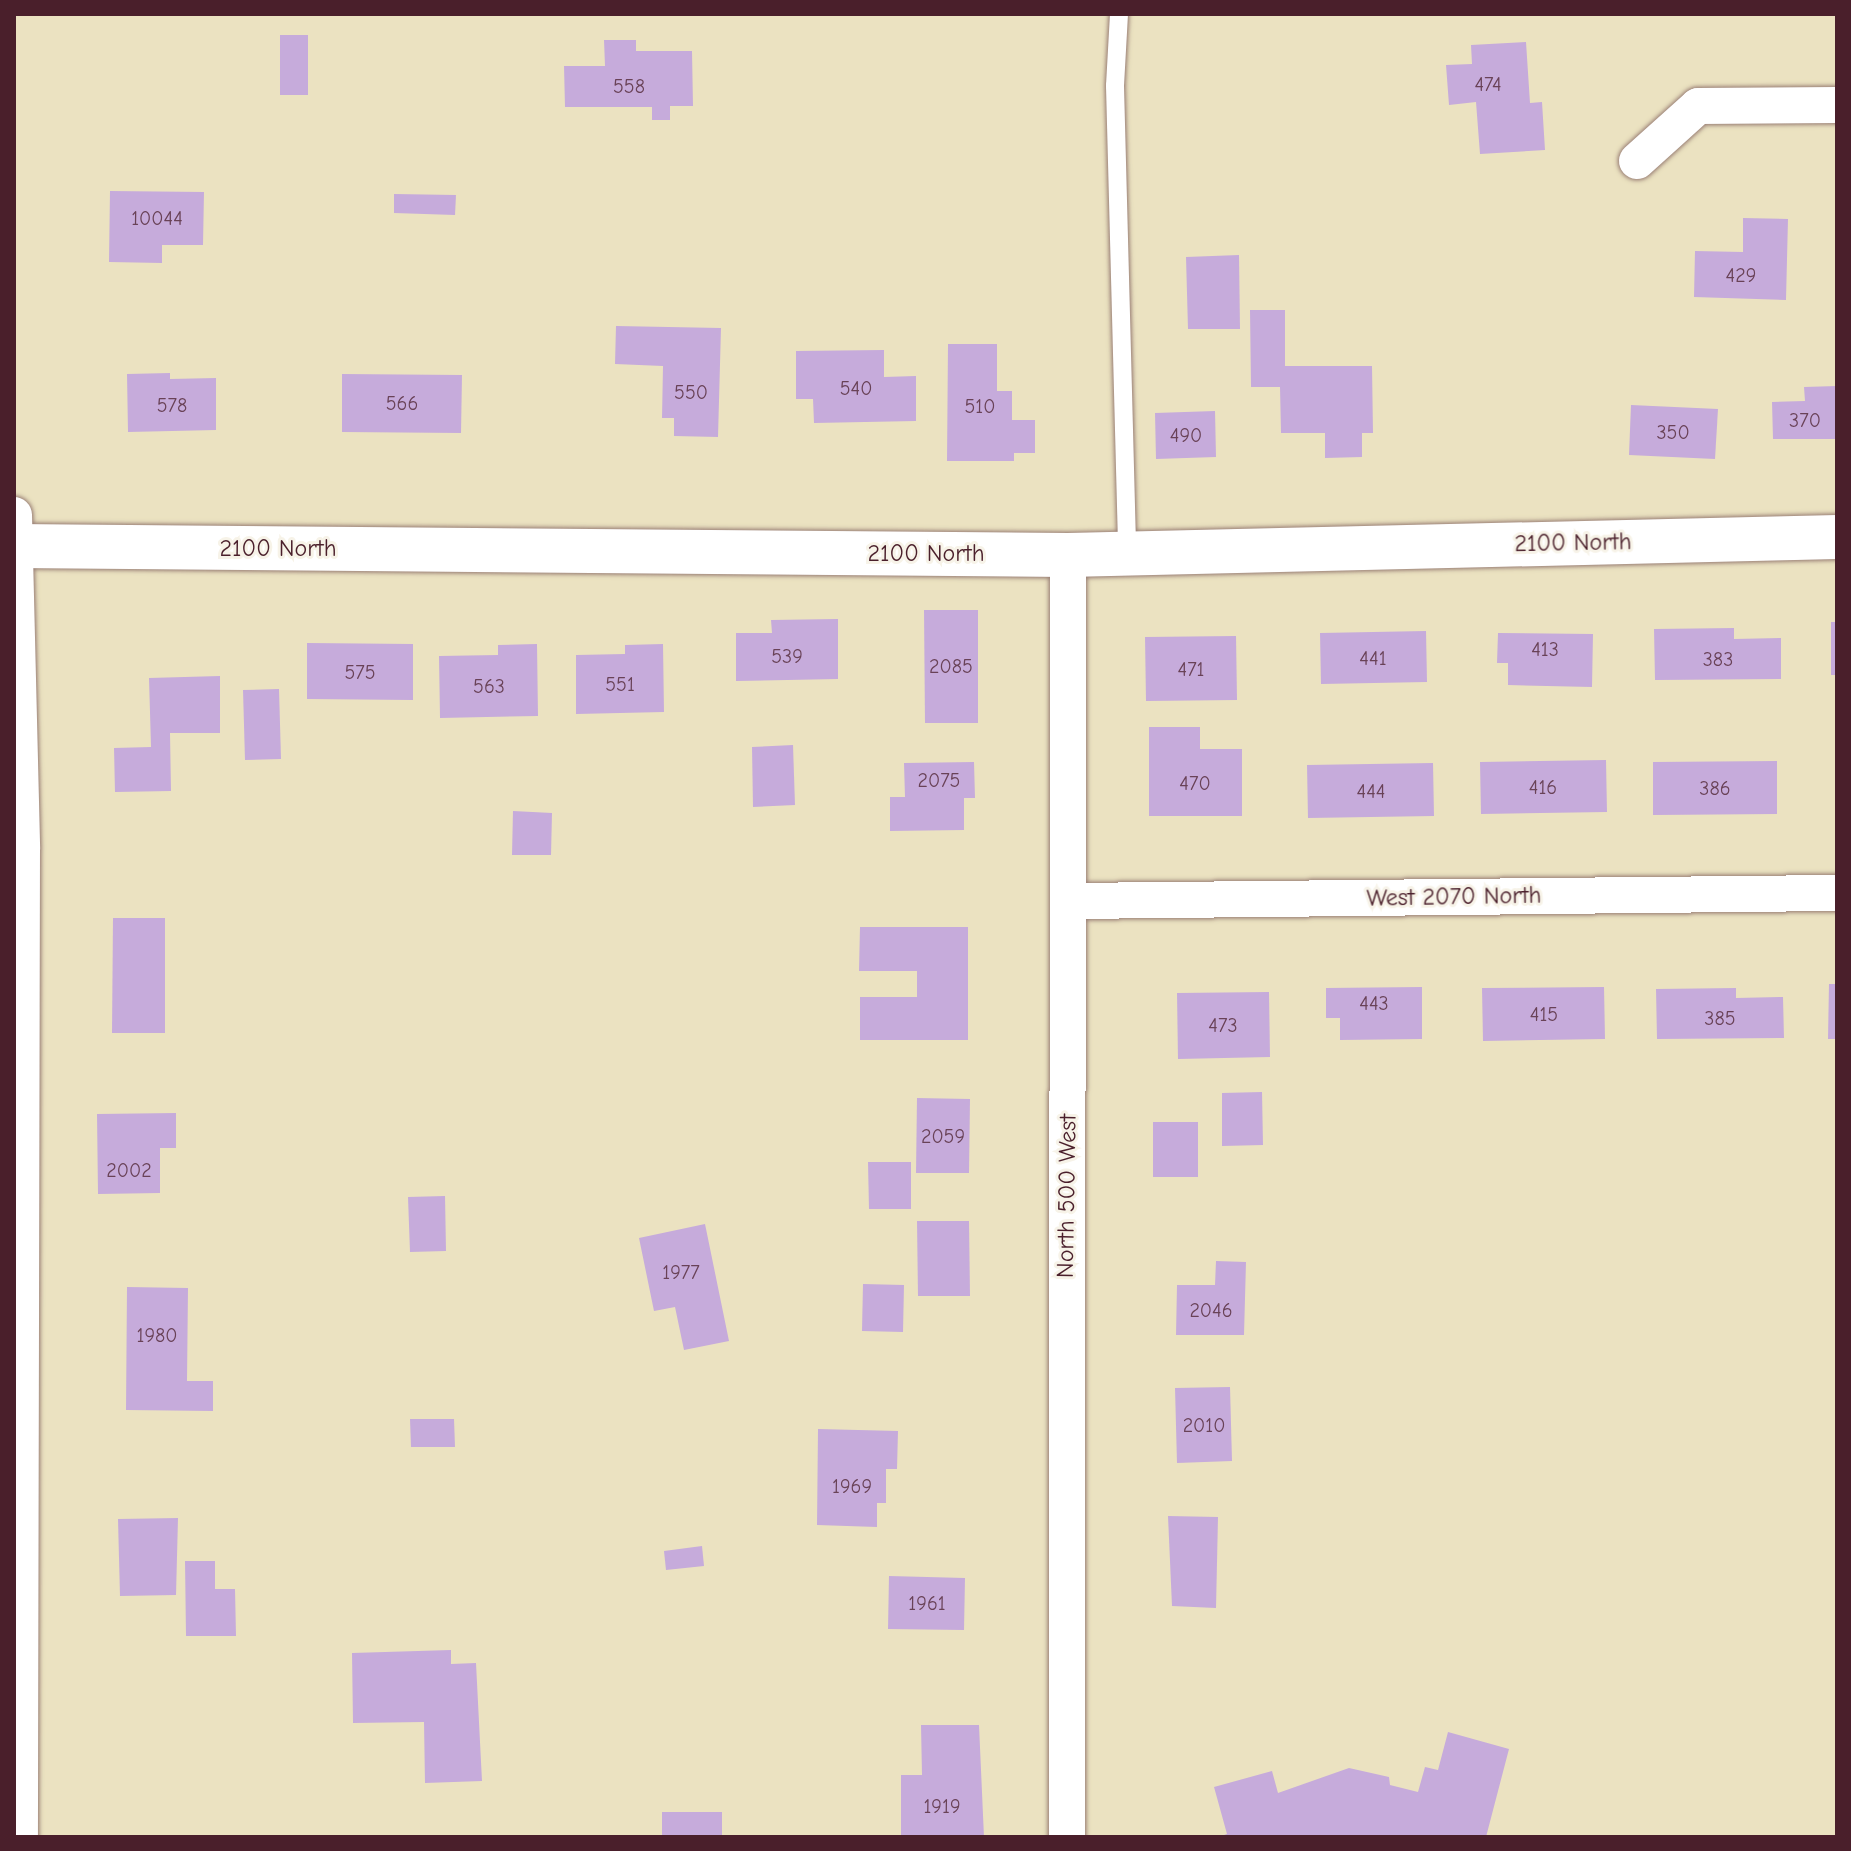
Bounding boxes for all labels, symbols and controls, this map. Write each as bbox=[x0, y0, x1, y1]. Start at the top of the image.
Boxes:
house number: 474 bbox=[1474, 72, 1502, 96]
house number: 558 bbox=[613, 74, 645, 98]
house number: 10044 bbox=[131, 206, 183, 230]
house number: 429 bbox=[1726, 263, 1756, 287]
house number: 540 bbox=[840, 376, 872, 400]
house number: 550 bbox=[674, 380, 708, 404]
house number: 566 bbox=[386, 391, 418, 415]
house number: 578 bbox=[157, 393, 187, 417]
house number: 510 bbox=[965, 394, 995, 418]
house number: 370 bbox=[1789, 408, 1821, 432]
house number: 350 bbox=[1656, 420, 1690, 444]
house number: 490 bbox=[1170, 423, 1202, 447]
street label: 2100 North bbox=[1514, 528, 1632, 558]
street label: 2100 North bbox=[219, 535, 337, 563]
street label: 2100 North bbox=[867, 540, 985, 568]
house number: 413 bbox=[1531, 637, 1559, 661]
house number: 539 bbox=[771, 644, 803, 668]
house number: 441 bbox=[1359, 646, 1387, 670]
house number: 383 bbox=[1703, 647, 1733, 671]
house number: 2085 bbox=[929, 654, 973, 678]
house number: 471 bbox=[1177, 657, 1205, 681]
house number: 575 bbox=[344, 660, 376, 684]
house number: 551 bbox=[605, 672, 635, 696]
house number: 563 bbox=[473, 674, 505, 698]
house number: 2075 bbox=[918, 768, 960, 792]
house number: 470 bbox=[1179, 771, 1211, 795]
house number: 416 bbox=[1529, 775, 1557, 799]
house number: 386 bbox=[1699, 776, 1731, 800]
house number: 444 bbox=[1356, 779, 1386, 803]
street label: West 2070 North bbox=[1366, 881, 1542, 913]
house number: 443 bbox=[1359, 991, 1389, 1015]
house number: 415 bbox=[1530, 1002, 1558, 1026]
house number: 385 bbox=[1704, 1006, 1736, 1030]
house number: 473 bbox=[1208, 1013, 1238, 1037]
street label: North 500 West bbox=[1051, 1114, 1083, 1278]
house number: 2059 bbox=[921, 1124, 965, 1148]
house number: 2002 bbox=[106, 1158, 152, 1182]
house number: 1977 bbox=[662, 1260, 700, 1284]
house number: 2046 bbox=[1189, 1298, 1233, 1322]
house number: 1980 bbox=[136, 1323, 178, 1347]
house number: 2010 bbox=[1183, 1413, 1225, 1437]
house number: 1969 bbox=[832, 1474, 872, 1498]
house number: 1961 bbox=[908, 1591, 946, 1615]
house number: 1919 bbox=[923, 1794, 961, 1818]

